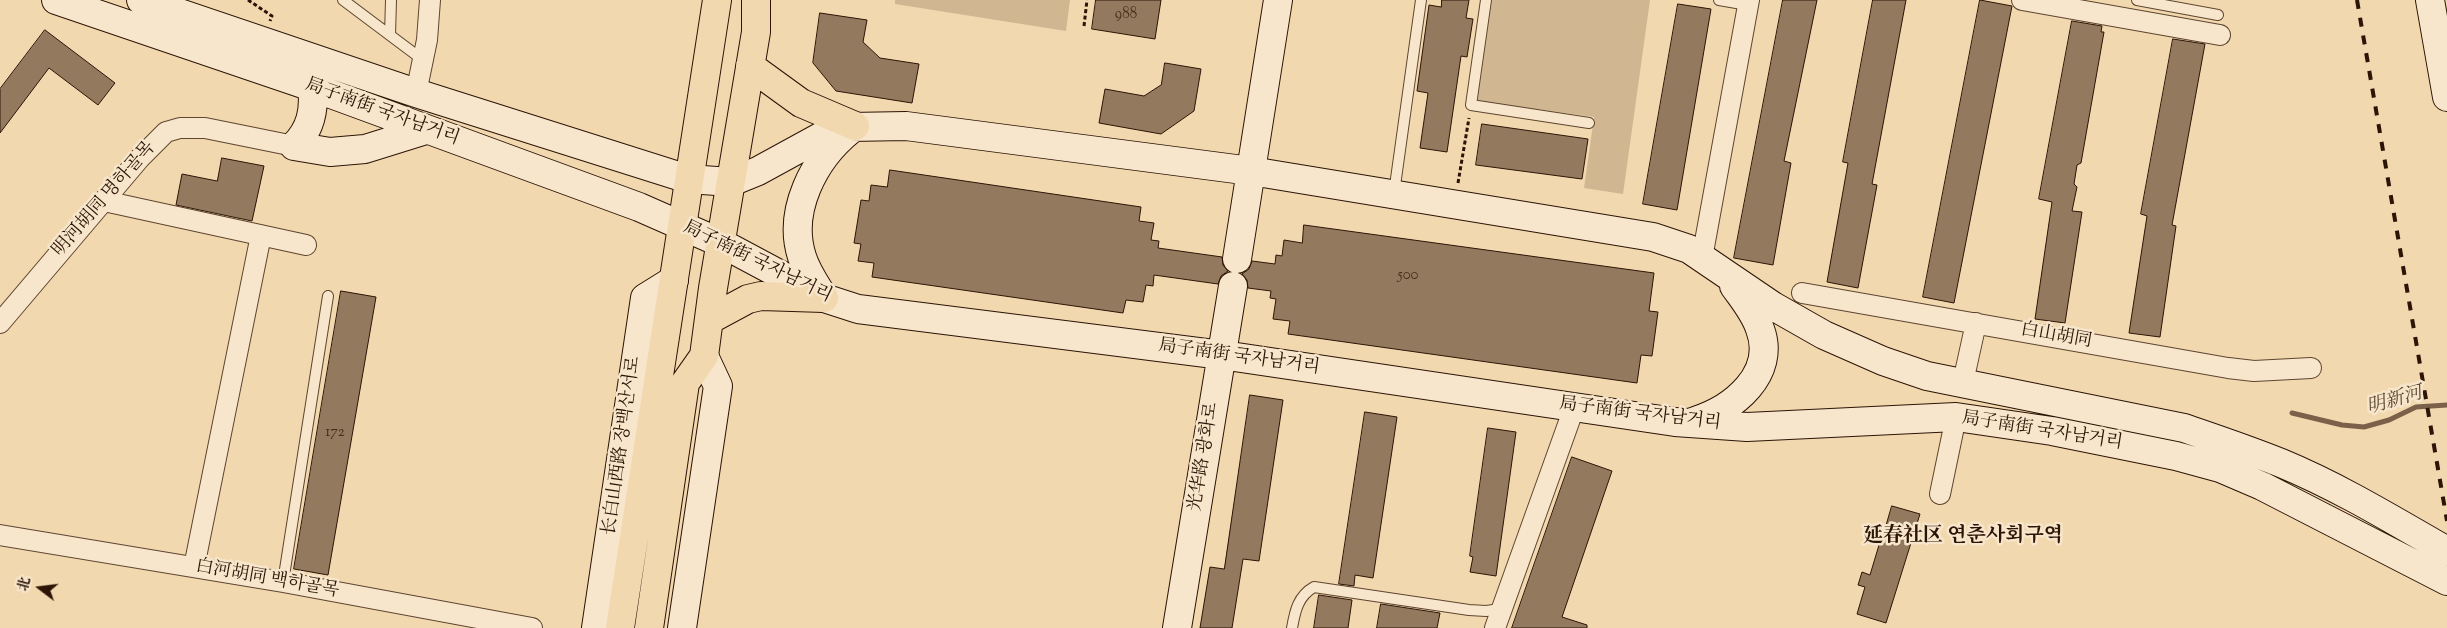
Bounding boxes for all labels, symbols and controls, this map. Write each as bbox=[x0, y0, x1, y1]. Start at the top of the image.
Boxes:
house number: 988 bbox=[1115, 6, 1137, 24]
street label: 局子南街 국자남거리 bbox=[302, 75, 462, 151]
street label: 明河胡同 명하골목 bbox=[49, 138, 161, 262]
street label: 局子南街 국자남거리 bbox=[679, 218, 835, 308]
house number: 500 bbox=[1398, 267, 1418, 285]
street label: 白山胡同 bbox=[2019, 320, 2093, 354]
street label: 局子南街 국자남거리 bbox=[1157, 336, 1321, 380]
street label: 长白山西路 장백산서로 bbox=[600, 355, 646, 537]
water label: 明新河 bbox=[2364, 383, 2426, 421]
street label: 局子南街 국자남거리 bbox=[1558, 394, 1722, 436]
street label: 光华路 광화로 bbox=[1186, 401, 1224, 513]
street label: 局子南街 국자남거리 bbox=[1960, 409, 2124, 455]
house number: 172 bbox=[325, 424, 345, 442]
district label: 延春社区 연춘사회구역 bbox=[1863, 526, 2063, 550]
street label: 白河胡同 백하골목 bbox=[194, 557, 340, 603]
north arrow bbox=[15, 563, 65, 613]
text: 北 bbox=[14, 575, 37, 593]

